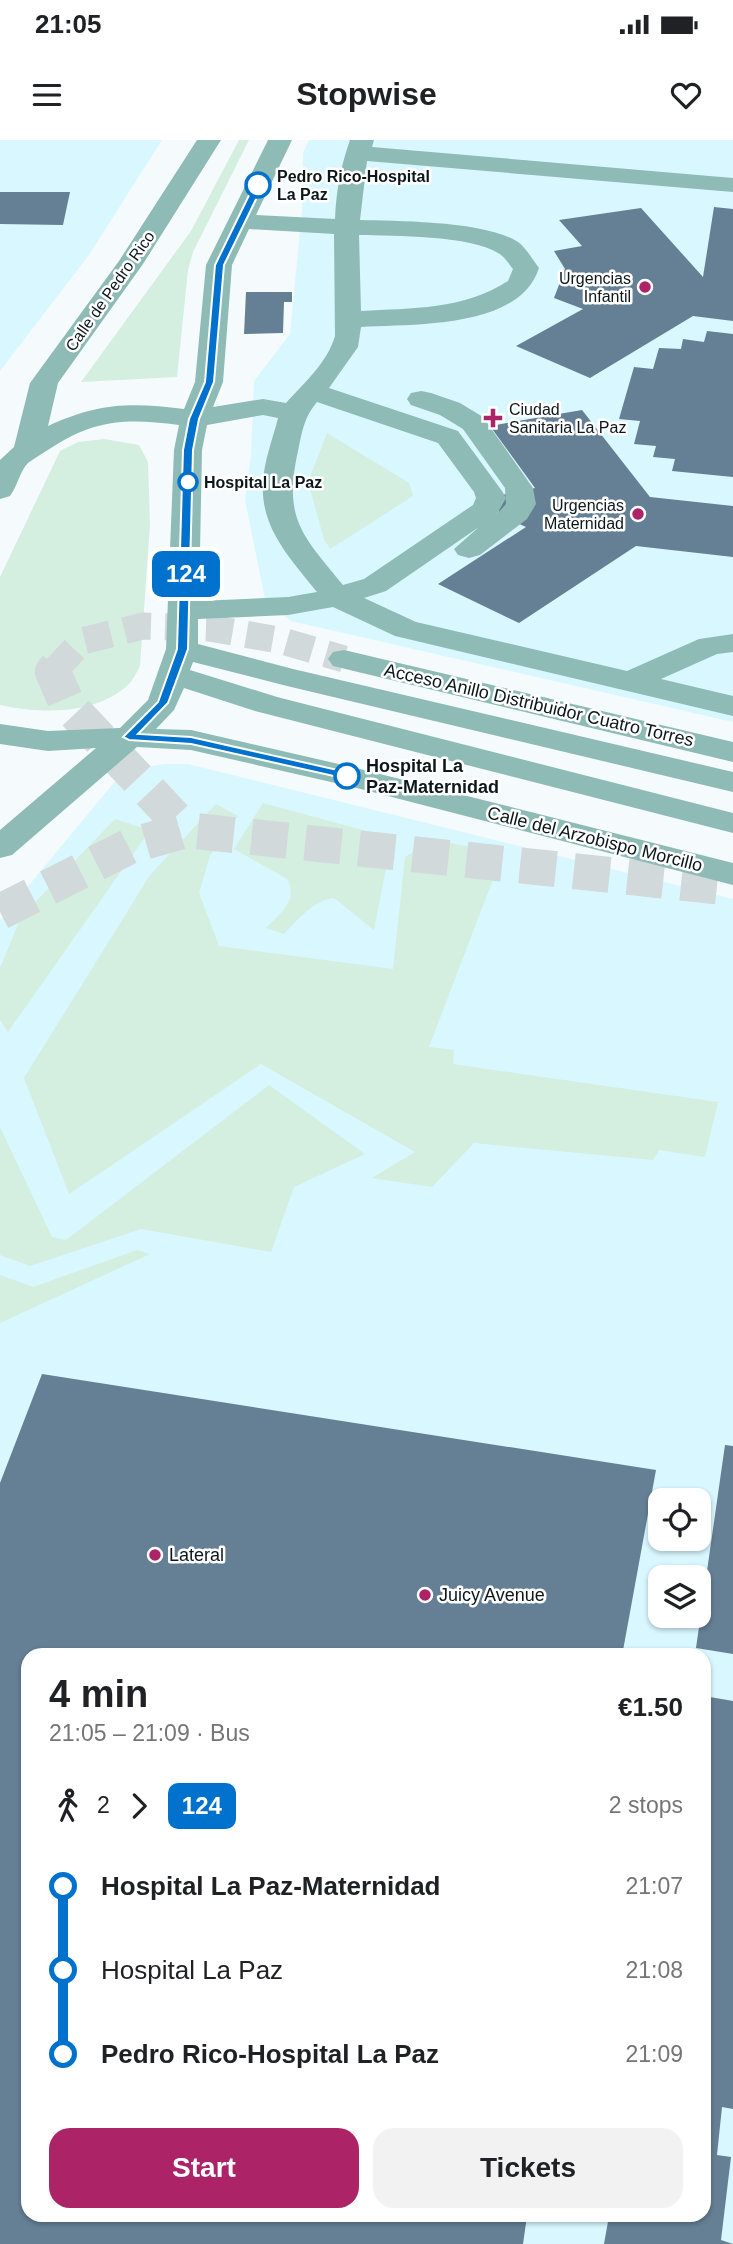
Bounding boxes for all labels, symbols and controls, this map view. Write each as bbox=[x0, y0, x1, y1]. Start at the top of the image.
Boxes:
text: 21:05 bbox=[35, 9, 102, 39]
icon: menu bbox=[28, 76, 66, 114]
text: Stopwise bbox=[296, 76, 437, 112]
icon: heart bbox=[667, 76, 705, 114]
place label: Pedro Rico-Hospital La Paz bbox=[277, 168, 430, 203]
marker: Pedro Rico-Hospital La Paz bbox=[245, 172, 271, 198]
street label: Calle de Pedro Rico bbox=[62, 228, 158, 354]
place label: Urgencias Infantil bbox=[559, 270, 631, 305]
marker: Urgencias Infantil bbox=[637, 279, 653, 295]
place label: Ciudad Sanitaria La Paz bbox=[509, 401, 626, 436]
marker: Ciudad Sanitaria La Paz bbox=[483, 408, 503, 428]
marker: Hospital La Paz bbox=[178, 472, 198, 492]
place label: Hospital La Paz bbox=[204, 474, 322, 491]
place label: Urgencias Maternidad bbox=[544, 497, 624, 532]
marker: Urgencias Maternidad bbox=[630, 506, 646, 522]
line badge: 124 bbox=[146, 551, 226, 597]
text: 124 bbox=[166, 560, 206, 587]
street label: Acceso Anillo Distribuidor Cuatro Torres bbox=[382, 660, 696, 750]
place label: Hospital La Paz-Maternidad bbox=[366, 756, 499, 797]
marker: Hospital La Paz-Maternidad bbox=[334, 763, 360, 789]
street label: Calle del Arzobispo Morcillo bbox=[485, 803, 705, 875]
map controls bbox=[648, 1488, 711, 1628]
button: locate bbox=[648, 1488, 711, 1551]
place label: Lateral bbox=[169, 1545, 224, 1565]
marker: Lateral bbox=[147, 1547, 163, 1563]
button: layers bbox=[648, 1565, 711, 1628]
place label: Juicy Avenue bbox=[439, 1585, 545, 1605]
marker: Juicy Avenue bbox=[417, 1587, 433, 1603]
text: 4 min bbox=[49, 1673, 148, 1715]
text: €1.50 bbox=[618, 1692, 683, 1722]
text: 21:05 – 21:09 · Bus bbox=[49, 1720, 250, 1746]
icon: walk bbox=[49, 1787, 87, 1825]
icon: forward bbox=[120, 1787, 158, 1825]
text: 2 bbox=[97, 1792, 110, 1818]
text: 124 bbox=[182, 1792, 222, 1819]
text: 2 stops bbox=[609, 1792, 683, 1818]
text: Hospital La Paz-Maternidad bbox=[101, 1871, 441, 1901]
text: 21:07 bbox=[625, 1873, 683, 1899]
text: Hospital La Paz bbox=[101, 1955, 283, 1985]
text: 21:08 bbox=[625, 1957, 683, 1983]
text: Pedro Rico-Hospital La Paz bbox=[101, 2039, 439, 2069]
text: 21:09 bbox=[625, 2041, 683, 2067]
button: Start bbox=[49, 2128, 359, 2208]
button: Tickets bbox=[373, 2128, 683, 2208]

